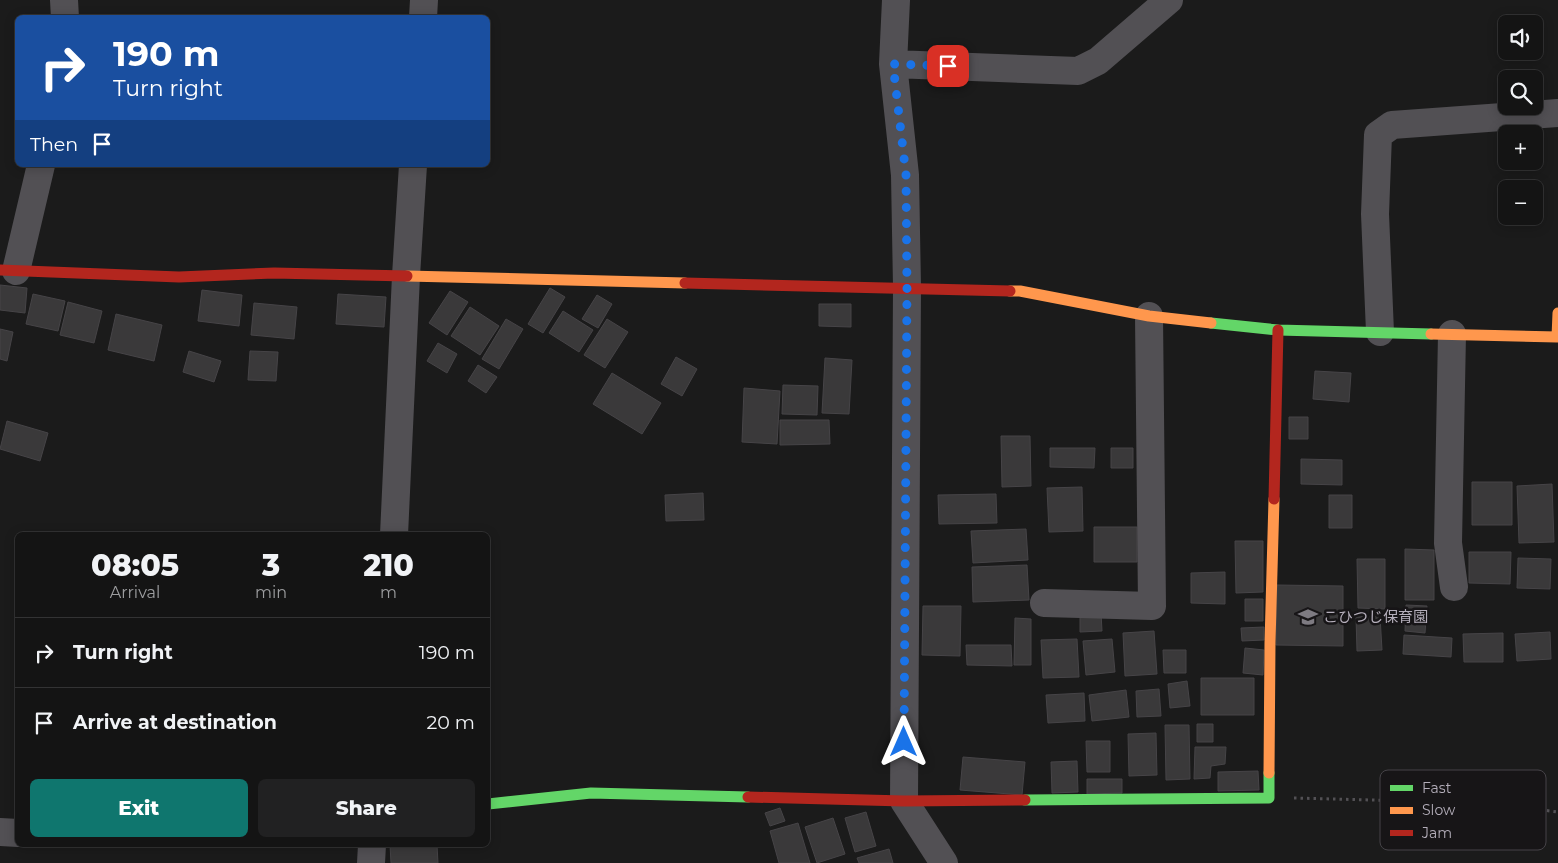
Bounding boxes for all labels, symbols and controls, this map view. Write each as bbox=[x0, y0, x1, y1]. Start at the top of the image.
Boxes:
map controls bbox=[1498, 15, 1543, 225]
button: sound bbox=[1498, 15, 1543, 60]
text: 190 m bbox=[113, 32, 219, 75]
icon: right bbox=[30, 35, 95, 100]
pin bbox=[927, 45, 969, 87]
icon: arrive bbox=[934, 52, 962, 80]
button: search bbox=[1498, 70, 1543, 115]
text: Turn right bbox=[113, 75, 223, 102]
button: + bbox=[1498, 125, 1543, 170]
icon: arrive bbox=[88, 130, 116, 158]
text: Then bbox=[30, 133, 78, 156]
button: − bbox=[1498, 180, 1543, 225]
text: 08:05 bbox=[91, 547, 179, 584]
text: 3 bbox=[262, 547, 280, 584]
text: 210 bbox=[363, 547, 414, 584]
text: Arrival bbox=[110, 583, 160, 602]
text: min bbox=[255, 583, 287, 602]
text: m bbox=[380, 583, 397, 602]
school or university icon: こひつじ保育園 bbox=[1297, 606, 1319, 628]
place label: こひつじ保育園 bbox=[1323, 607, 1428, 626]
icon: right bbox=[30, 639, 58, 667]
text: Turn right bbox=[73, 641, 173, 664]
text: 190 m bbox=[419, 641, 475, 664]
icon: arrive bbox=[30, 709, 58, 737]
text: Arrive at destination bbox=[73, 711, 277, 734]
text: 20 m bbox=[427, 711, 475, 734]
position arrow bbox=[877, 715, 929, 767]
legend bbox=[1380, 770, 1546, 850]
button: Exit bbox=[30, 779, 248, 837]
button: Share bbox=[258, 779, 475, 837]
text: Fast bbox=[1422, 779, 1452, 797]
text: Slow bbox=[1422, 801, 1456, 819]
text: Jam bbox=[1421, 824, 1452, 842]

